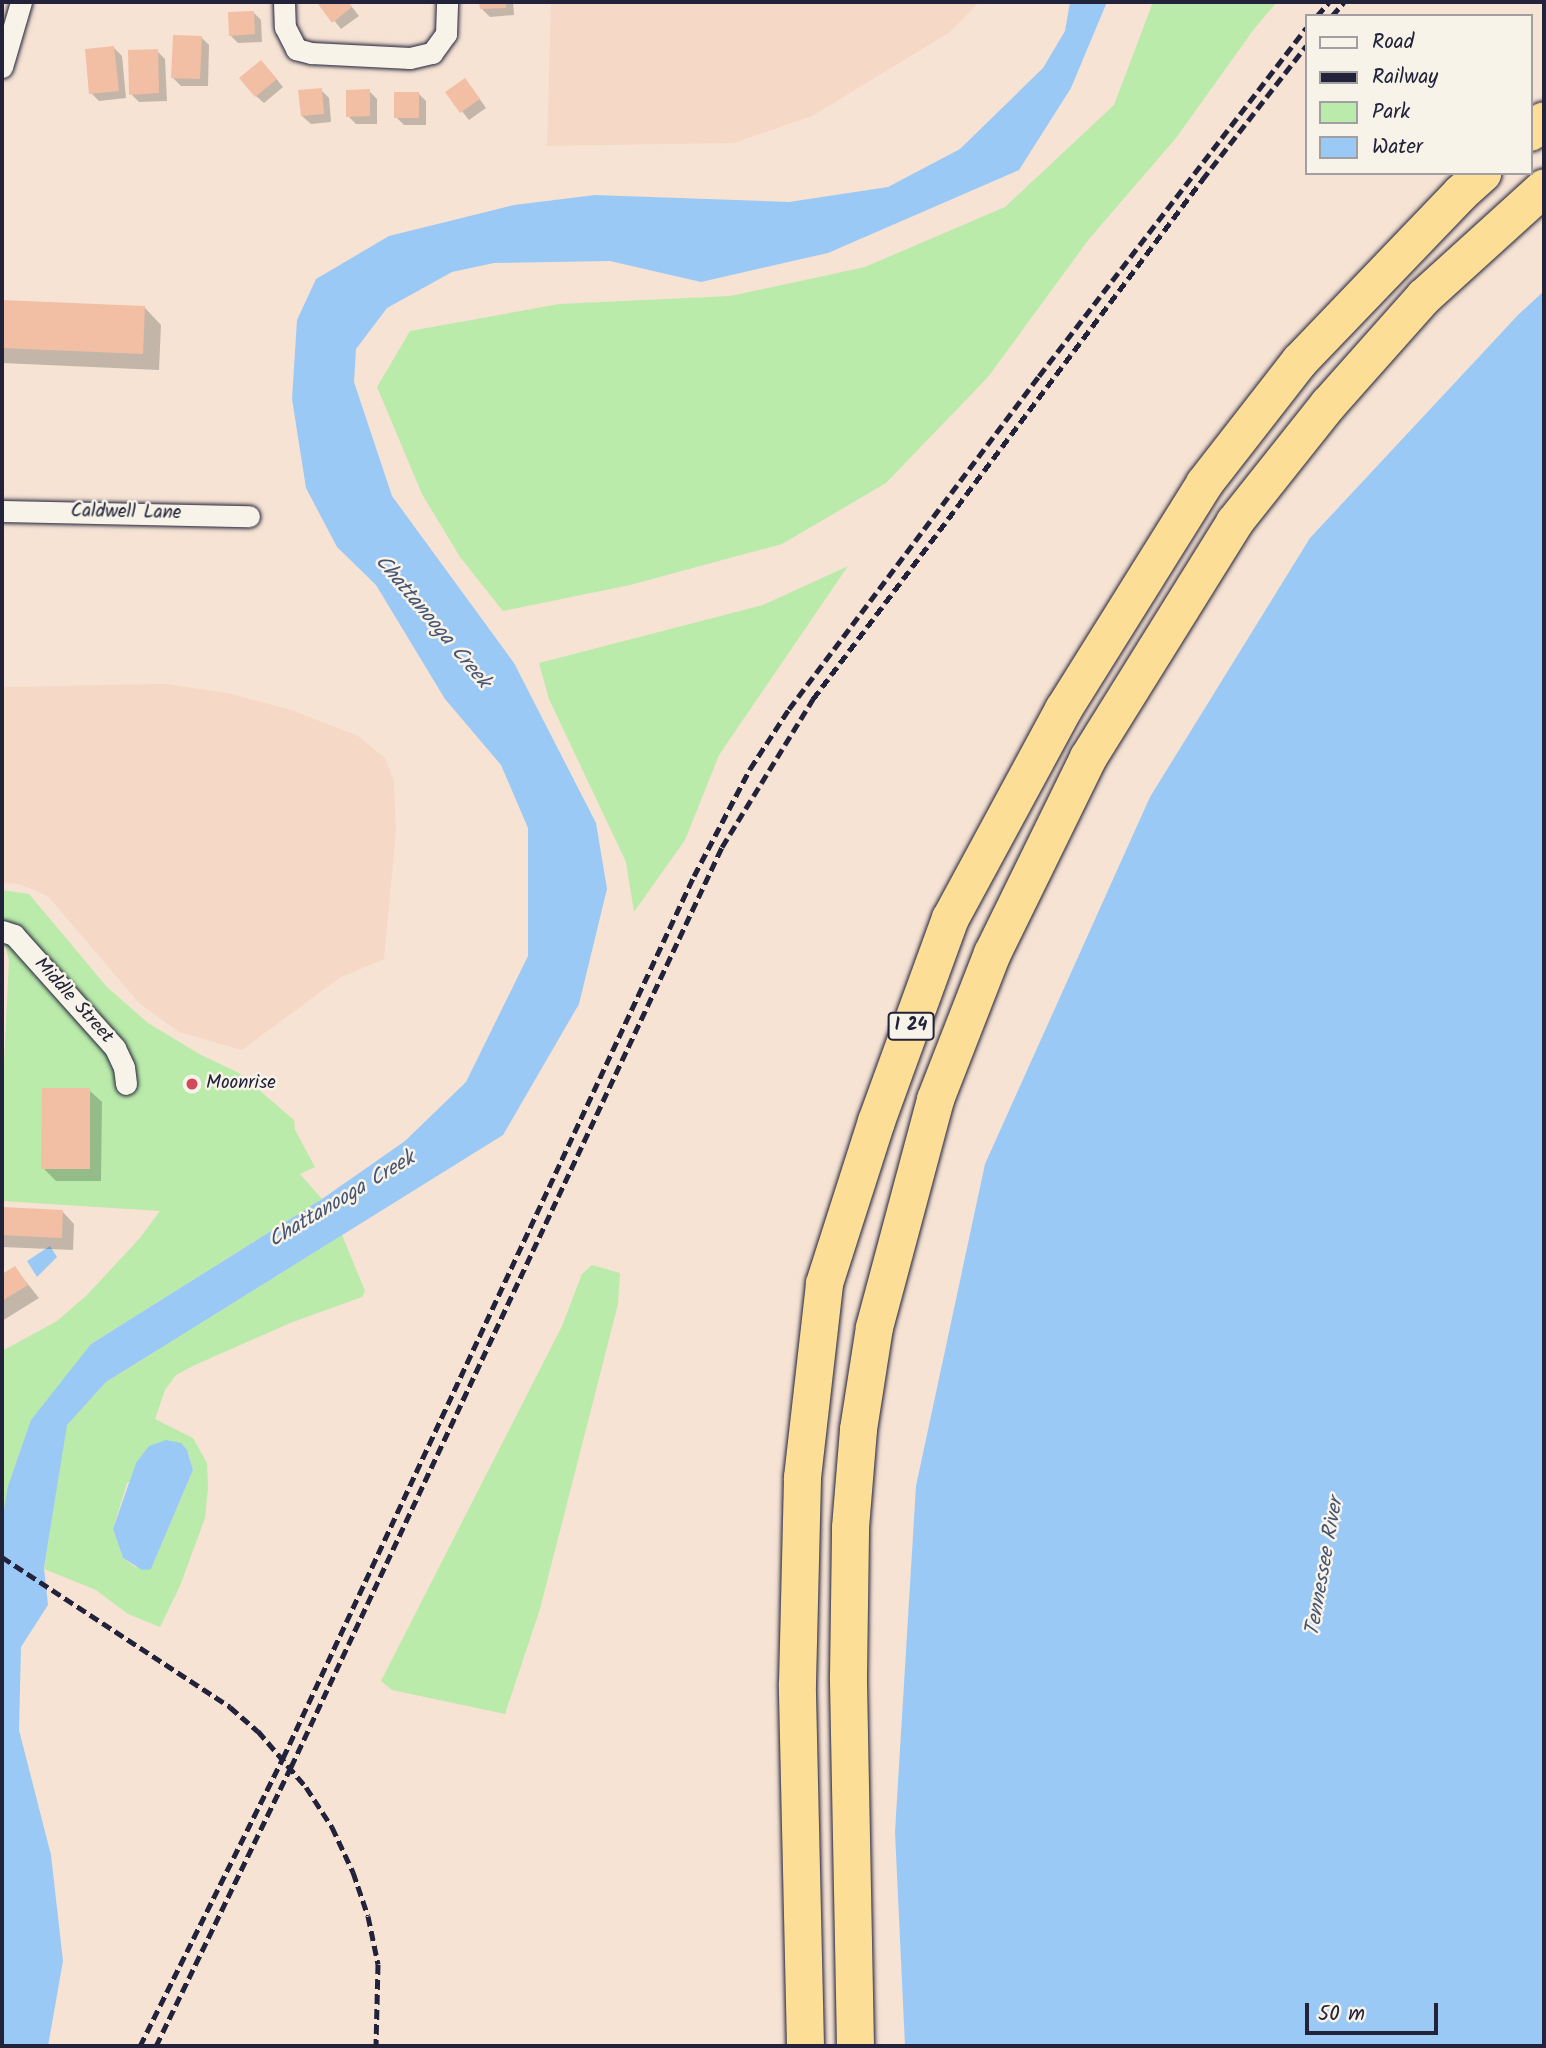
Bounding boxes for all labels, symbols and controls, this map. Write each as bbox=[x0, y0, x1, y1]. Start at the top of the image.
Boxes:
legend bbox=[1304, 14, 1532, 175]
text: Road bbox=[1372, 26, 1414, 59]
text: Railway bbox=[1372, 61, 1438, 94]
text: Park bbox=[1372, 96, 1410, 129]
text: Water bbox=[1372, 131, 1423, 164]
street label: Caldwell Lane bbox=[70, 501, 182, 525]
water label: Chattanooga Creek bbox=[369, 550, 495, 694]
street label: Middle Street bbox=[29, 953, 117, 1049]
road number: I 24 bbox=[886, 1012, 936, 1041]
place label: Moonrise bbox=[206, 1073, 276, 1095]
marker: Moonrise bbox=[184, 1076, 200, 1092]
water label: Chattanooga Creek bbox=[264, 1146, 420, 1254]
water label: Tennessee River bbox=[1300, 1496, 1350, 1638]
scale bar bbox=[1308, 1988, 1441, 2032]
text: 50 m bbox=[1318, 1998, 1365, 2031]

